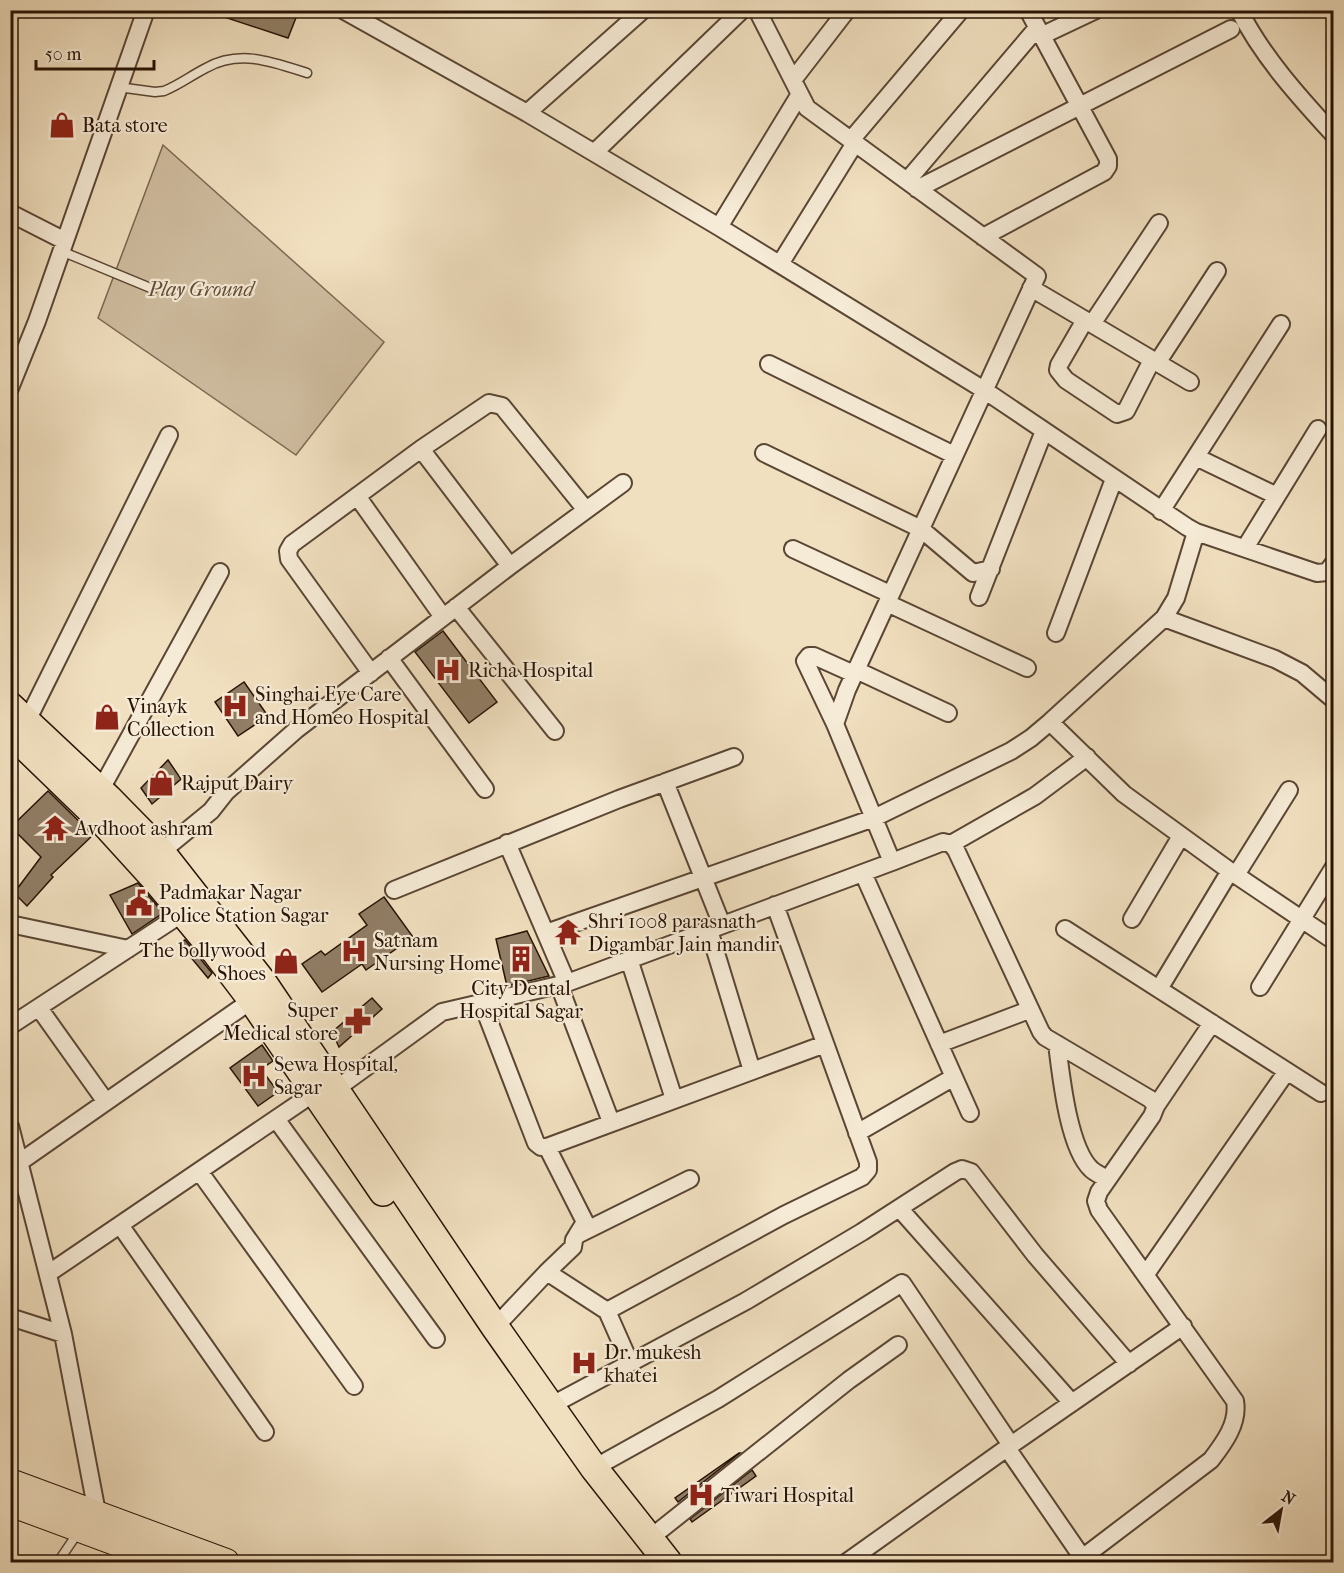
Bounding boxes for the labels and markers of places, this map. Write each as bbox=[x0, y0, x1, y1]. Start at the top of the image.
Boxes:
shop icon: Bata store bbox=[47, 110, 77, 140]
place label: Bata store bbox=[82, 114, 168, 137]
hospital icon: Richa Hospital bbox=[433, 655, 463, 685]
place label: Richa Hospital bbox=[468, 659, 594, 682]
place label: Singhai Eye Care and Homeo Hospital bbox=[255, 683, 429, 729]
hospital icon: Singhai Eye Care and Homeo Hospital bbox=[220, 691, 250, 721]
place label: Vinayk Collection bbox=[126, 695, 215, 741]
shop icon: Vinayk Collection bbox=[92, 702, 122, 732]
shop icon: Rajput Dairy bbox=[146, 768, 176, 798]
place label: Rajput Dairy bbox=[181, 772, 295, 795]
temple icon: Avdhoot ashram bbox=[40, 813, 70, 843]
place label: Avdhoot ashram bbox=[74, 817, 213, 840]
place label: Padmakar Nagar Police Station Sagar bbox=[159, 881, 329, 927]
public building icon: Padmakar Nagar Police Station Sagar bbox=[124, 888, 154, 918]
place label: Shri 1008 parasnath Digambar Jain mandir bbox=[588, 910, 779, 956]
temple icon: Shri 1008 parasnath Digambar Jain mandir bbox=[553, 917, 583, 947]
place label: Satnam Nursing Home bbox=[374, 929, 501, 975]
hospital icon: Satnam Nursing Home bbox=[339, 936, 369, 966]
place label: The bollywood Shoes bbox=[139, 939, 267, 985]
building icon: City Dental Hospital Sagar bbox=[506, 944, 536, 974]
shop icon: The bollywood Shoes bbox=[271, 946, 301, 976]
place label: City Dental Hospital Sagar bbox=[459, 977, 583, 1023]
place label: Super Medical store bbox=[223, 999, 338, 1045]
pharmacy icon: Super Medical store bbox=[343, 1006, 373, 1036]
place label: Sewa Hospital, Sagar bbox=[274, 1053, 398, 1099]
hospital icon: Sewa Hospital, Sagar bbox=[239, 1061, 269, 1091]
place label: Dr. mukesh khatei bbox=[604, 1341, 702, 1387]
hospital icon: Dr. mukesh khatei bbox=[569, 1348, 599, 1378]
hospital icon: Tiwari Hospital bbox=[686, 1480, 716, 1510]
place label: Tiwari Hospital bbox=[721, 1484, 854, 1507]

